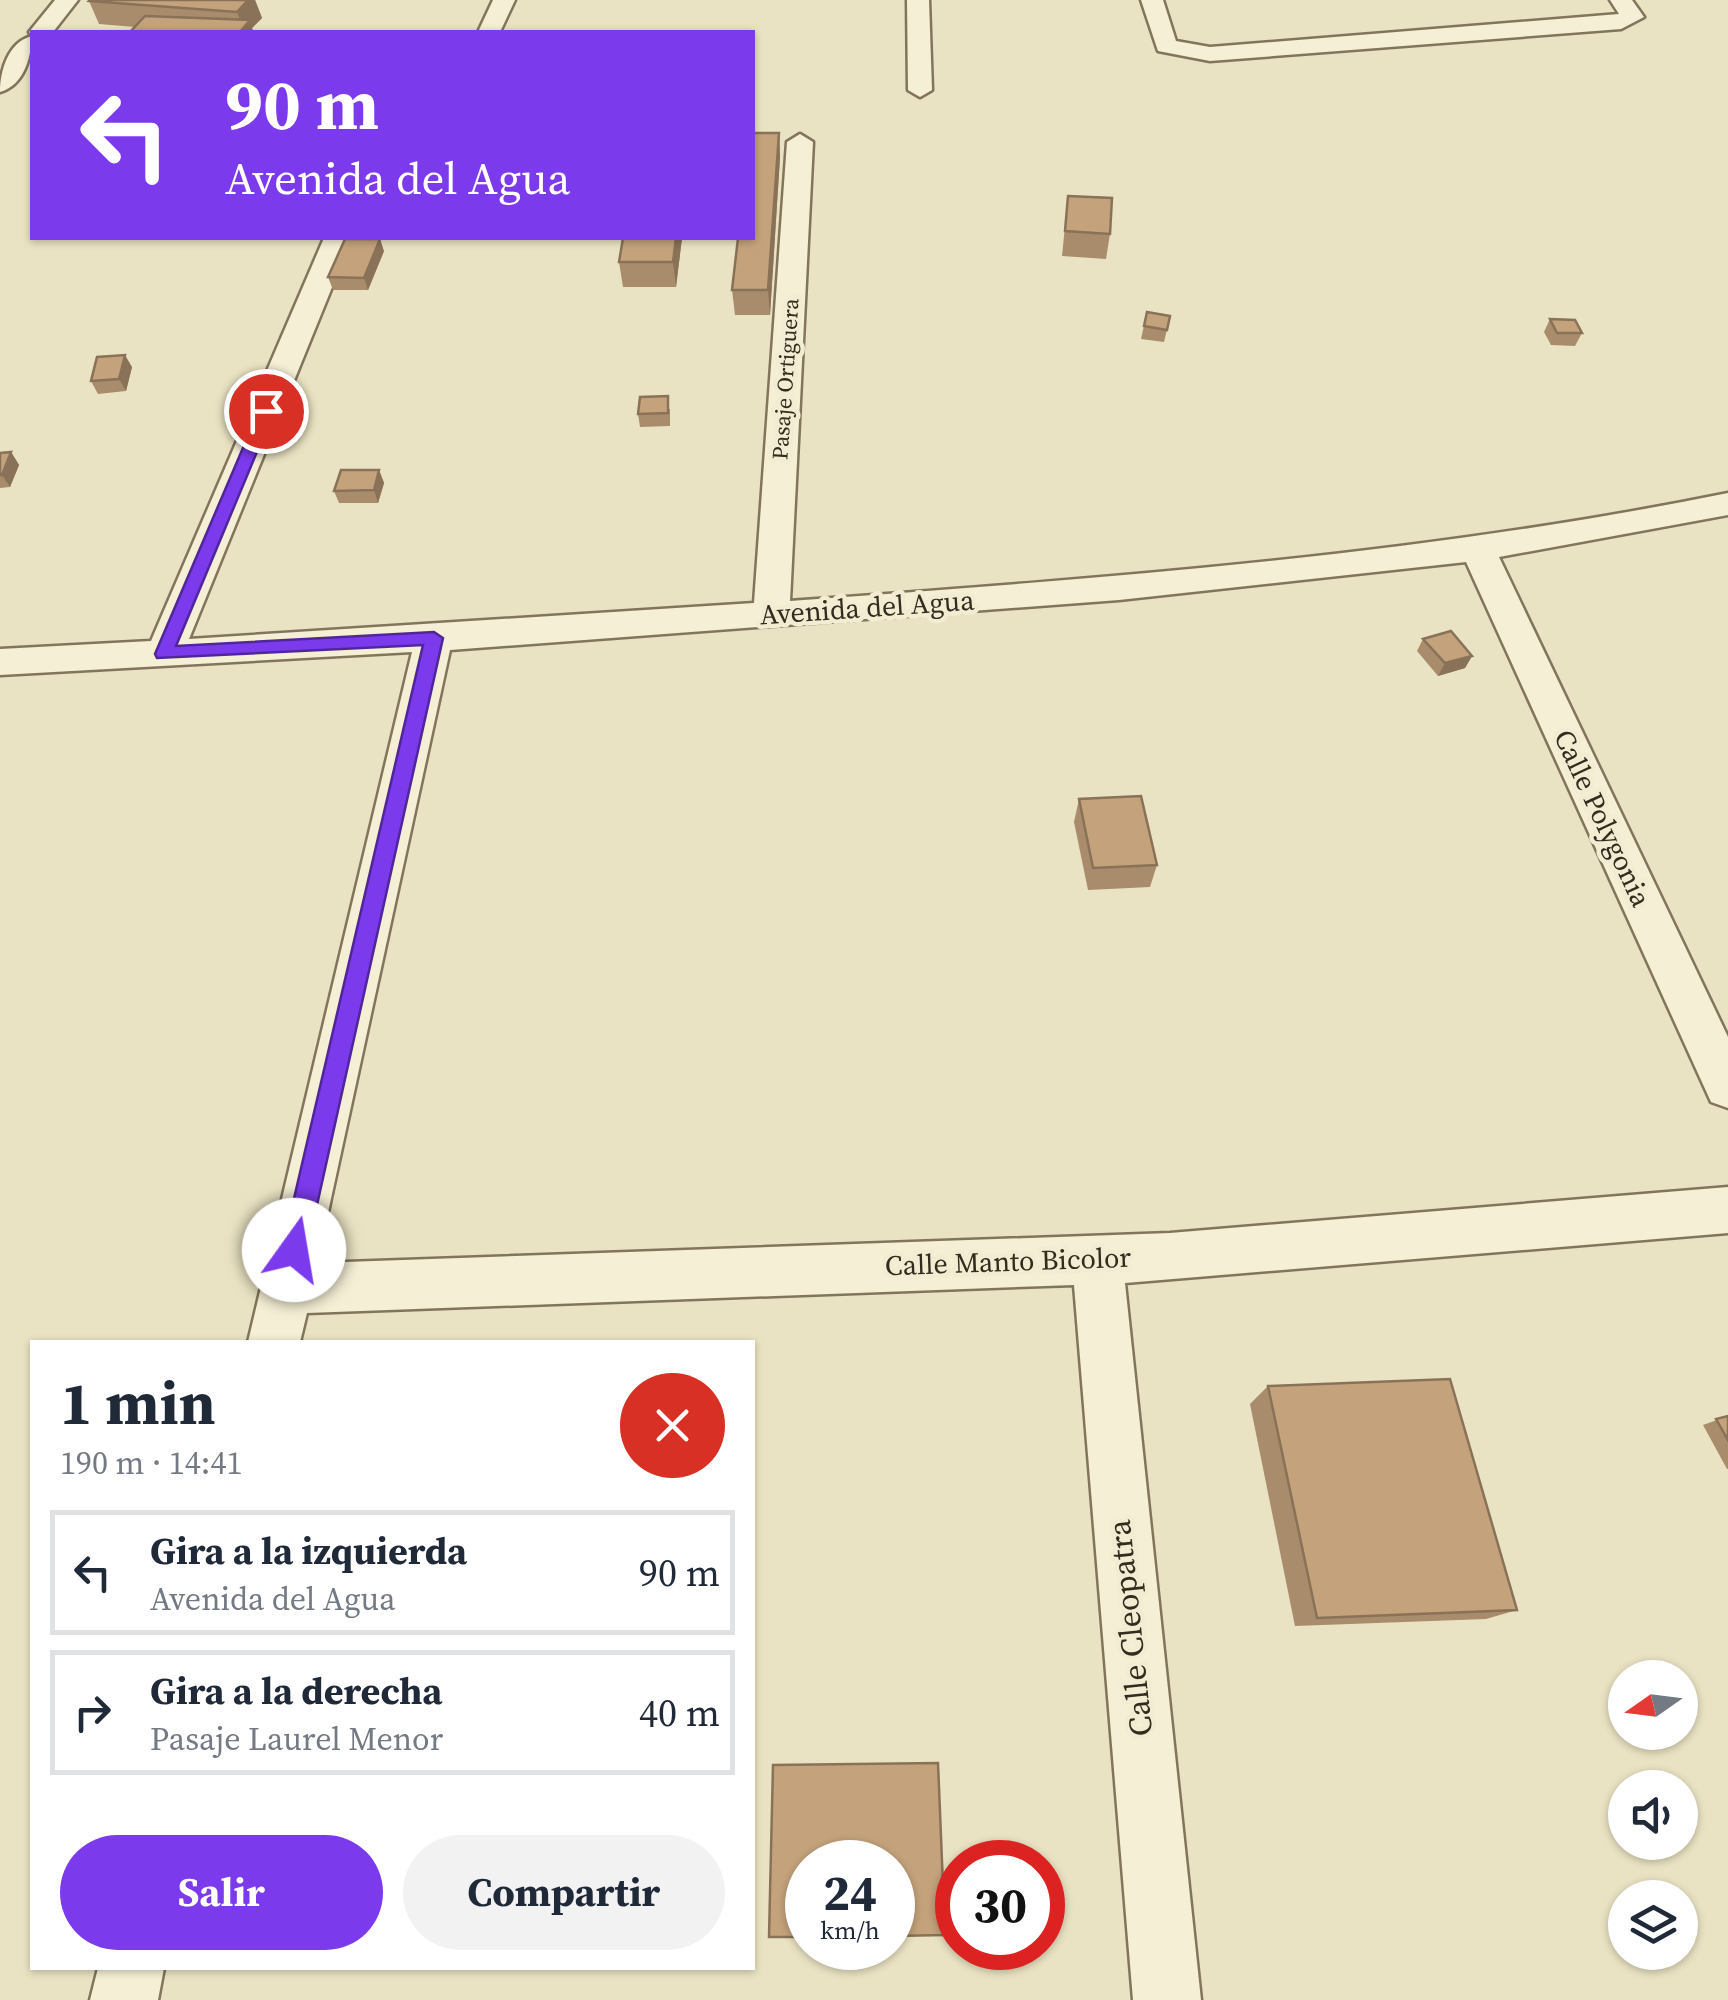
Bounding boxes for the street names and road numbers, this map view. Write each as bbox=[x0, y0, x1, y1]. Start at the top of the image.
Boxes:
street label: Pasaje Ortiguera bbox=[764, 296, 806, 461]
street label: Avenida del Agua bbox=[758, 580, 976, 633]
street label: Calle Polygonia bbox=[1545, 723, 1661, 913]
street label: Calle Manto Bicolor bbox=[884, 1238, 1132, 1284]
street label: Calle Cleopatra bbox=[1097, 1517, 1163, 1738]

